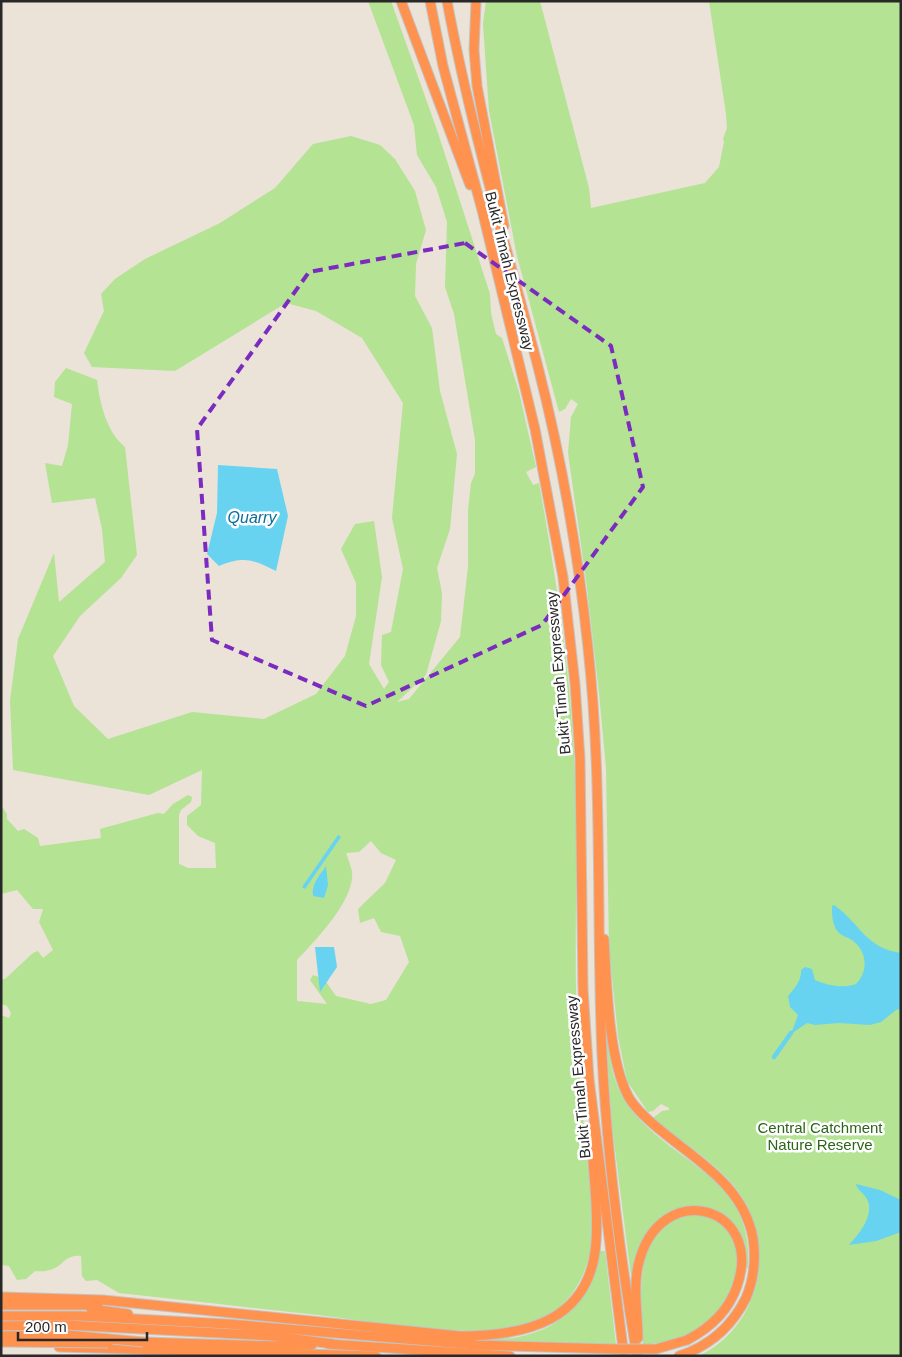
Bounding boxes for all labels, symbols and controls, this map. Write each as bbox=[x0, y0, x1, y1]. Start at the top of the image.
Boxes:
street label: Bukit Timah Expressway bbox=[482, 190, 538, 353]
water label: Quarry bbox=[228, 509, 277, 526]
street label: Bukit Timah Expressway bbox=[542, 590, 574, 755]
street label: Bukit Timah Expressway bbox=[562, 994, 594, 1159]
park label: Central Catchment Nature Reserve bbox=[757, 1119, 883, 1153]
scale bar bbox=[18, 1310, 146, 1342]
text: 200 m bbox=[25, 1318, 67, 1335]

